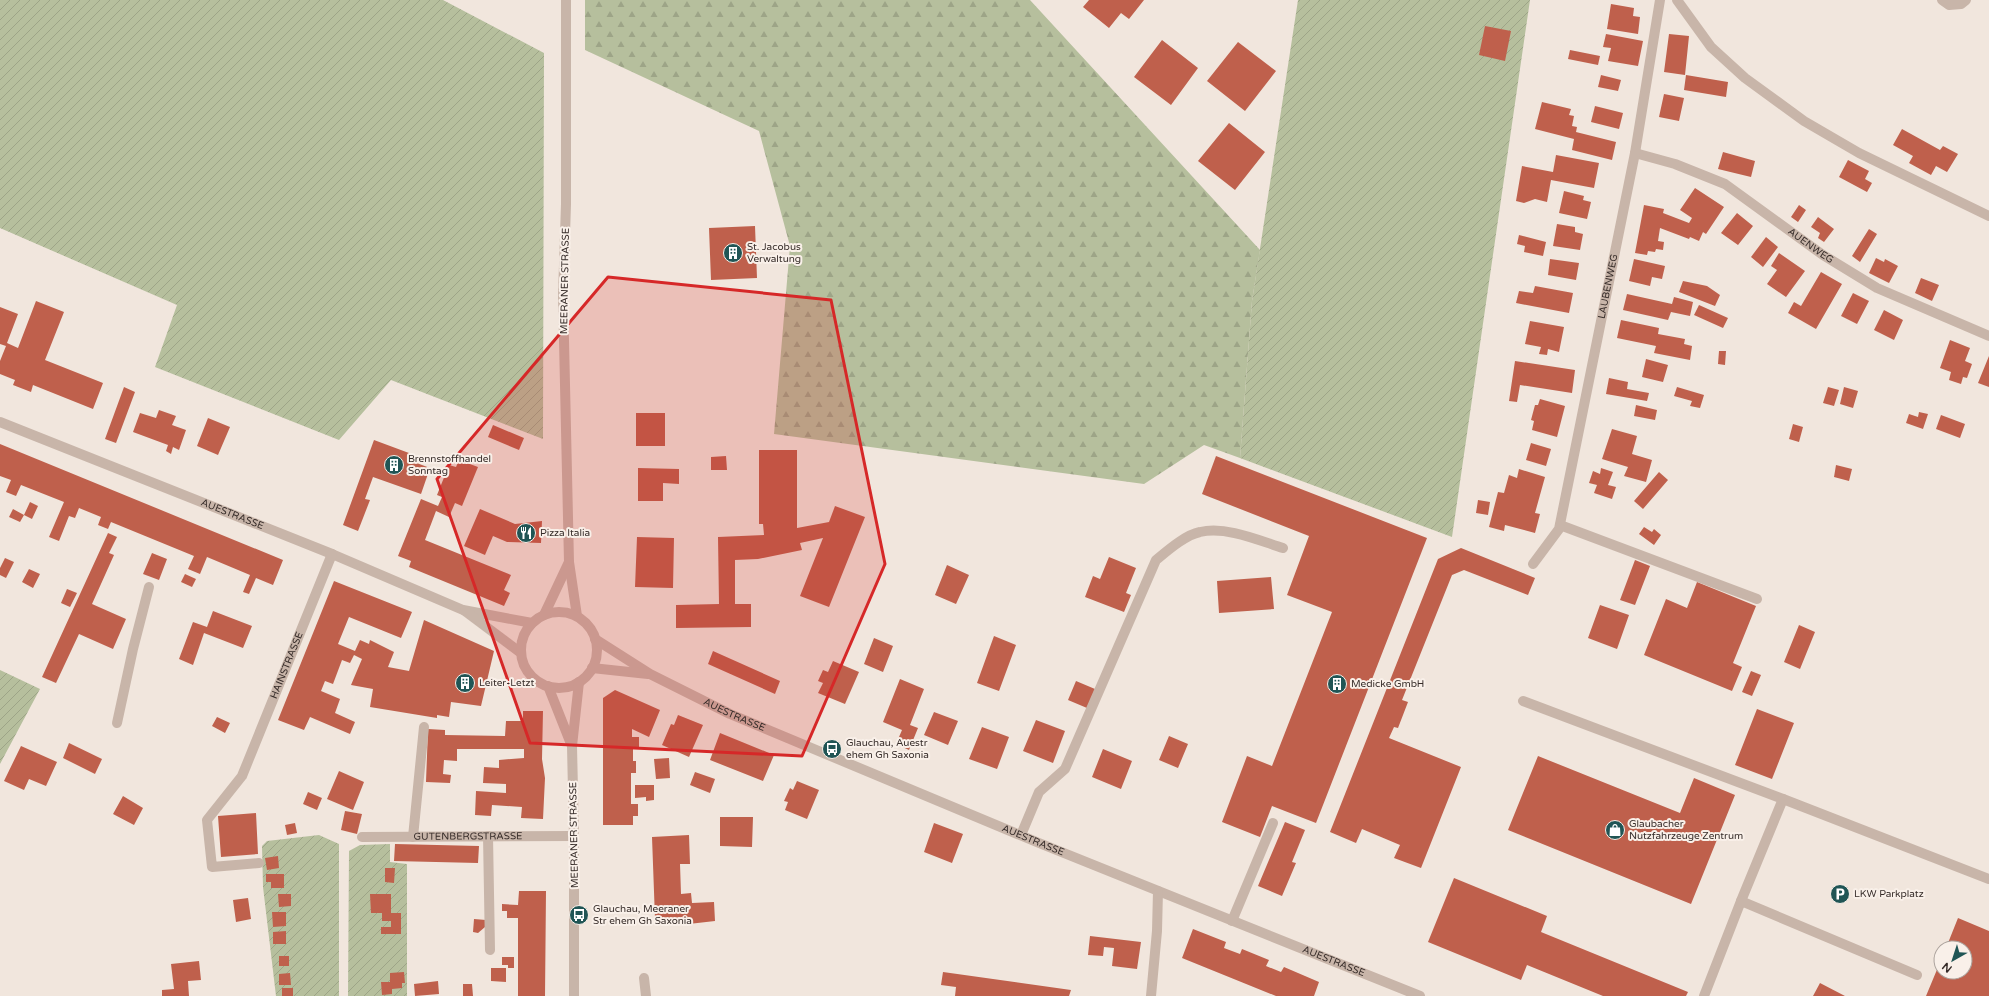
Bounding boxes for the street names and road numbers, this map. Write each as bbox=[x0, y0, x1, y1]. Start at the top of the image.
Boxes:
street label: AUENWEG bbox=[1785, 225, 1836, 266]
street label: MEERANER STRASSE bbox=[558, 228, 572, 334]
street label: LAUBENWEG bbox=[1596, 253, 1620, 320]
street label: AUESTRASSE bbox=[199, 497, 265, 532]
street label: HAINSTRASSE bbox=[268, 630, 306, 701]
street label: AUESTRASSE bbox=[701, 696, 767, 734]
street label: MEERANER STRASSE bbox=[567, 782, 581, 888]
street label: AUESTRASSE bbox=[1000, 822, 1066, 859]
street label: GUTENBERGSTRASSE bbox=[414, 830, 522, 843]
street label: AUESTRASSE bbox=[1301, 943, 1367, 979]

